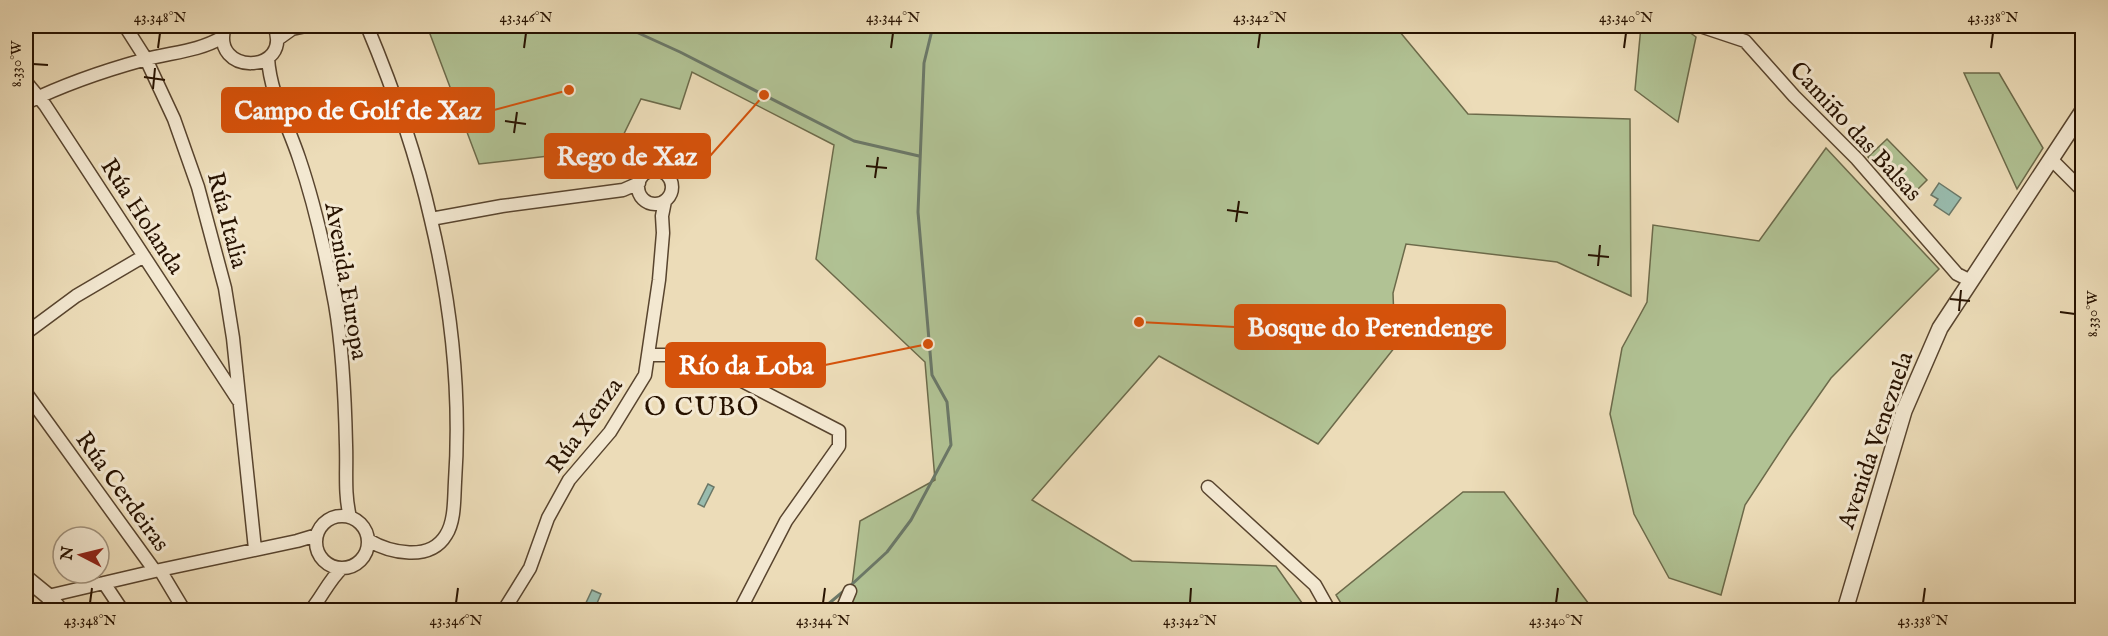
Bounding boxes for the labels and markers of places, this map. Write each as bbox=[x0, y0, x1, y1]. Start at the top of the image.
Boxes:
callout: Campo de Golf de Xaz bbox=[222, 88, 494, 132]
callout: Rego de Xaz bbox=[545, 134, 710, 178]
callout: Bosque do Perendenge bbox=[1235, 305, 1505, 349]
callout: Río da Loba bbox=[666, 343, 825, 387]

